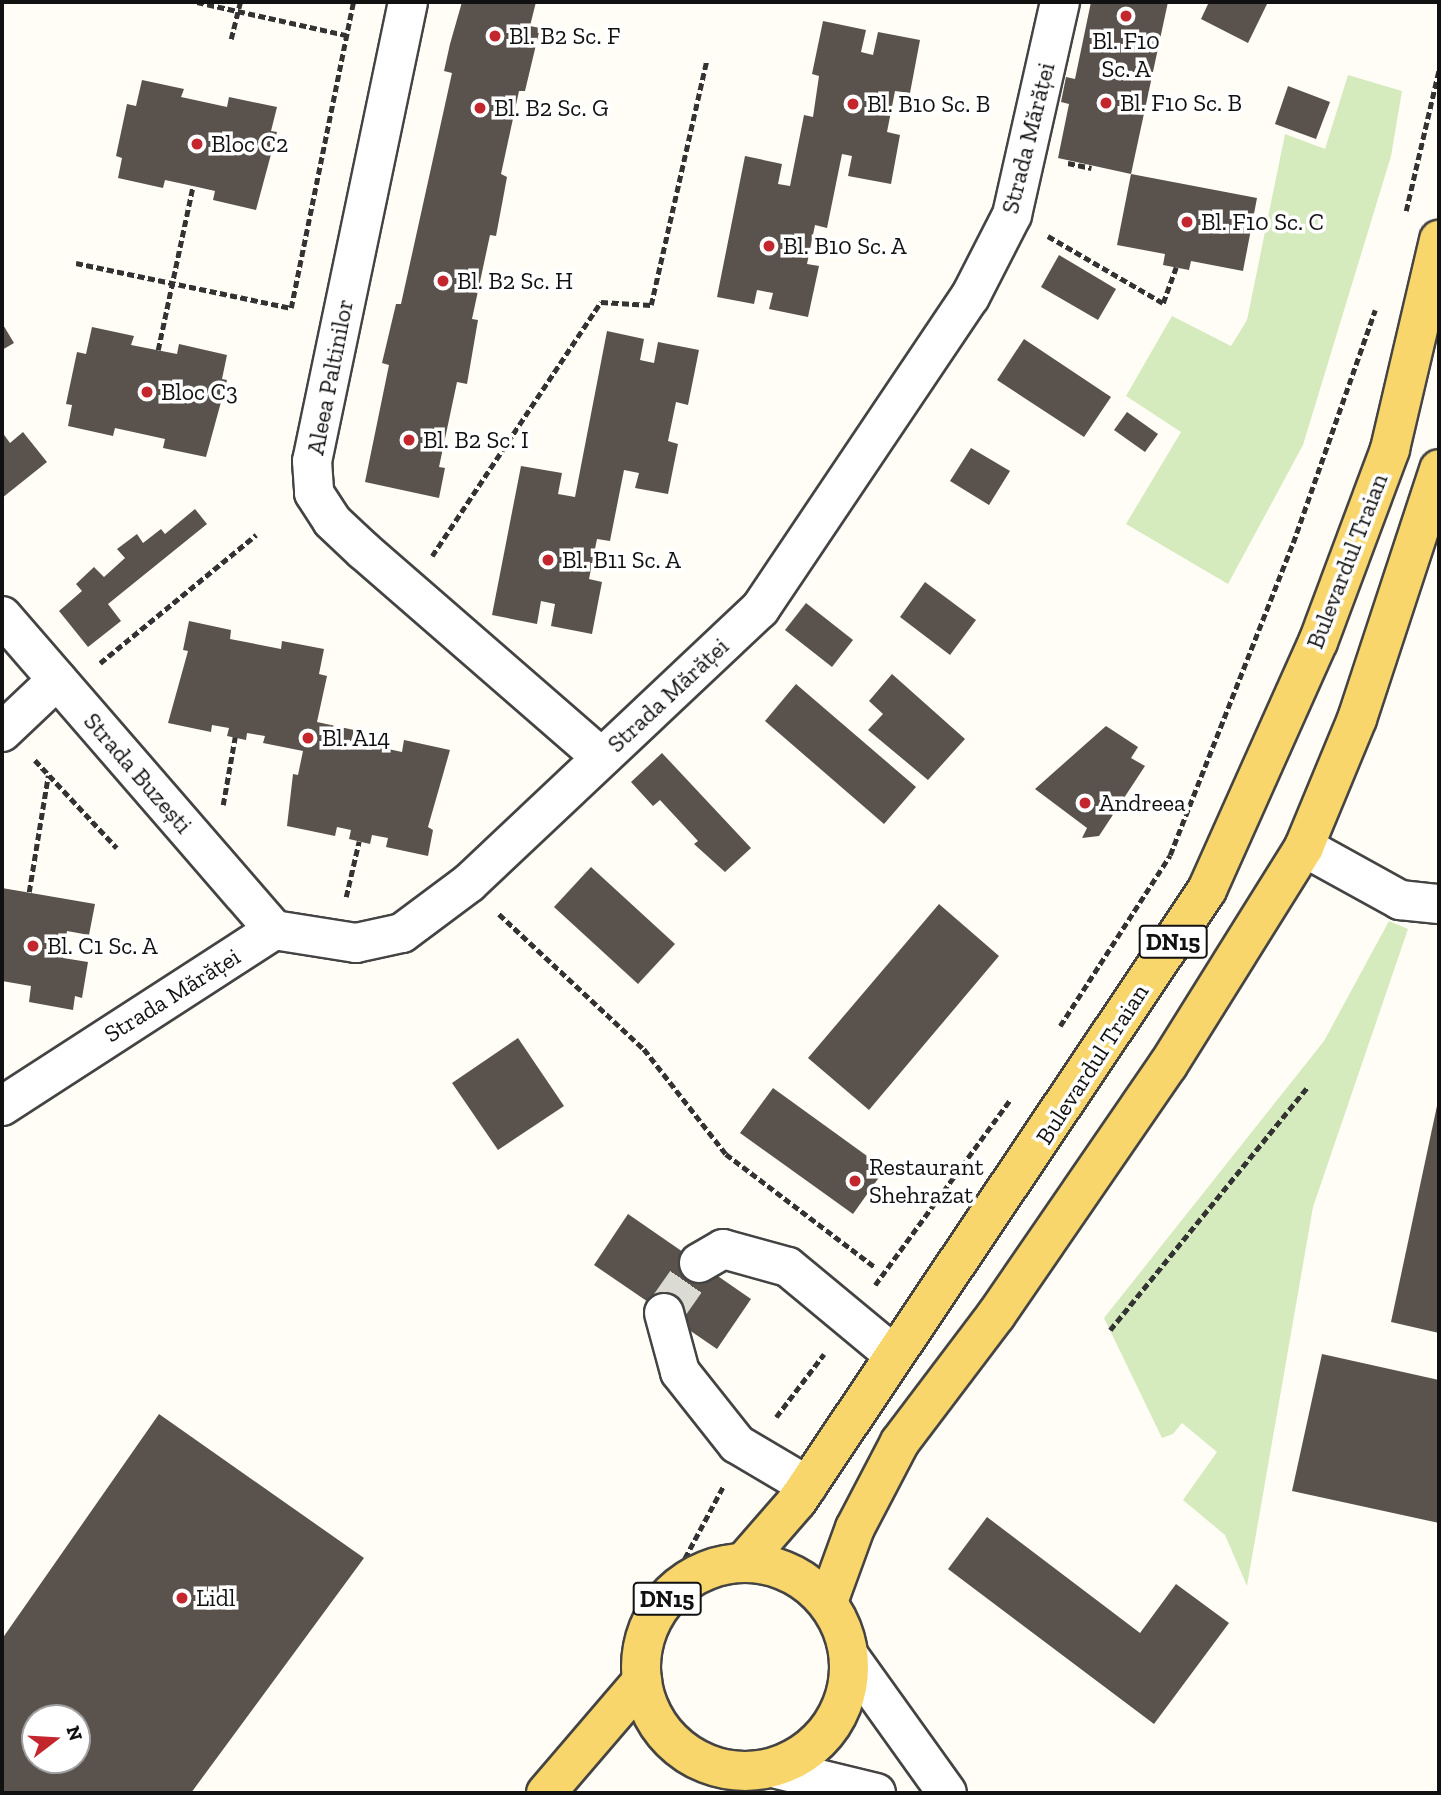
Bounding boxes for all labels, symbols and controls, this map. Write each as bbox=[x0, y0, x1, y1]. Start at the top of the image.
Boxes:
marker: Bl. F10 Sc. A bbox=[1118, 8, 1134, 24]
place label: Bl. B2 Sc. F bbox=[509, 22, 620, 50]
place label: Bl. F10 Sc. A bbox=[1092, 27, 1160, 83]
marker: Bl. B2 Sc. F bbox=[487, 28, 503, 44]
street label: Strada Mărăței bbox=[995, 59, 1061, 217]
place label: Bl. F10 Sc. B bbox=[1120, 89, 1242, 117]
place label: Bl. B10 Sc. B bbox=[867, 90, 990, 118]
place label: Bl. B2 Sc. G bbox=[494, 94, 609, 122]
marker: Bl. F10 Sc. B bbox=[1098, 95, 1114, 111]
marker: Bl. B10 Sc. B bbox=[845, 96, 861, 112]
marker: Bl. B2 Sc. G bbox=[472, 100, 488, 116]
place label: Bloc C2 bbox=[211, 130, 288, 158]
marker: Bloc C2 bbox=[189, 136, 205, 152]
place label: Bl. F10 Sc. C bbox=[1201, 208, 1324, 236]
marker: Bl. F10 Sc. C bbox=[1179, 214, 1195, 230]
place label: Bl. B10 Sc. A bbox=[783, 232, 907, 260]
marker: Bl. B10 Sc. A bbox=[761, 238, 777, 254]
place label: Bl. B2 Sc. H bbox=[457, 267, 573, 295]
marker: Bl. B2 Sc. H bbox=[435, 273, 451, 289]
street label: Aleea Paltinilor bbox=[301, 297, 359, 457]
place label: Bloc C3 bbox=[161, 378, 238, 406]
marker: Bloc C3 bbox=[139, 384, 155, 400]
place label: Bl. B2 Sc. I bbox=[423, 426, 529, 454]
marker: Bl. B2 Sc. I bbox=[401, 432, 417, 448]
street label: Bulevardul Traian bbox=[1300, 469, 1394, 653]
place label: Bl. B11 Sc. A bbox=[562, 546, 682, 574]
marker: Bl. B11 Sc. A bbox=[540, 552, 556, 568]
street label: Strada Mărăței bbox=[602, 632, 734, 758]
street label: Strada Buzești bbox=[78, 707, 198, 839]
place label: Bl. A14 bbox=[322, 724, 391, 752]
marker: Bl. A14 bbox=[300, 730, 316, 746]
place label: Andreea bbox=[1099, 789, 1186, 817]
marker: Andreea bbox=[1077, 795, 1093, 811]
road number: DN15 bbox=[1138, 923, 1208, 962]
place label: Bl. C1 Sc. A bbox=[47, 932, 158, 960]
marker: Bl. C1 Sc. A bbox=[25, 938, 41, 954]
street label: Strada Mărăței bbox=[99, 942, 245, 1048]
street label: Bulevardul Traian bbox=[1029, 978, 1155, 1150]
place label: Restaurant Shehrazat bbox=[869, 1153, 984, 1209]
marker: Restaurant Shehrazat bbox=[847, 1173, 863, 1189]
road number: DN15 bbox=[632, 1580, 702, 1618]
place label: Lidl bbox=[196, 1584, 235, 1612]
marker: Lidl bbox=[174, 1590, 190, 1606]
north arrow bbox=[21, 1704, 91, 1774]
text: N bbox=[62, 1723, 88, 1744]

